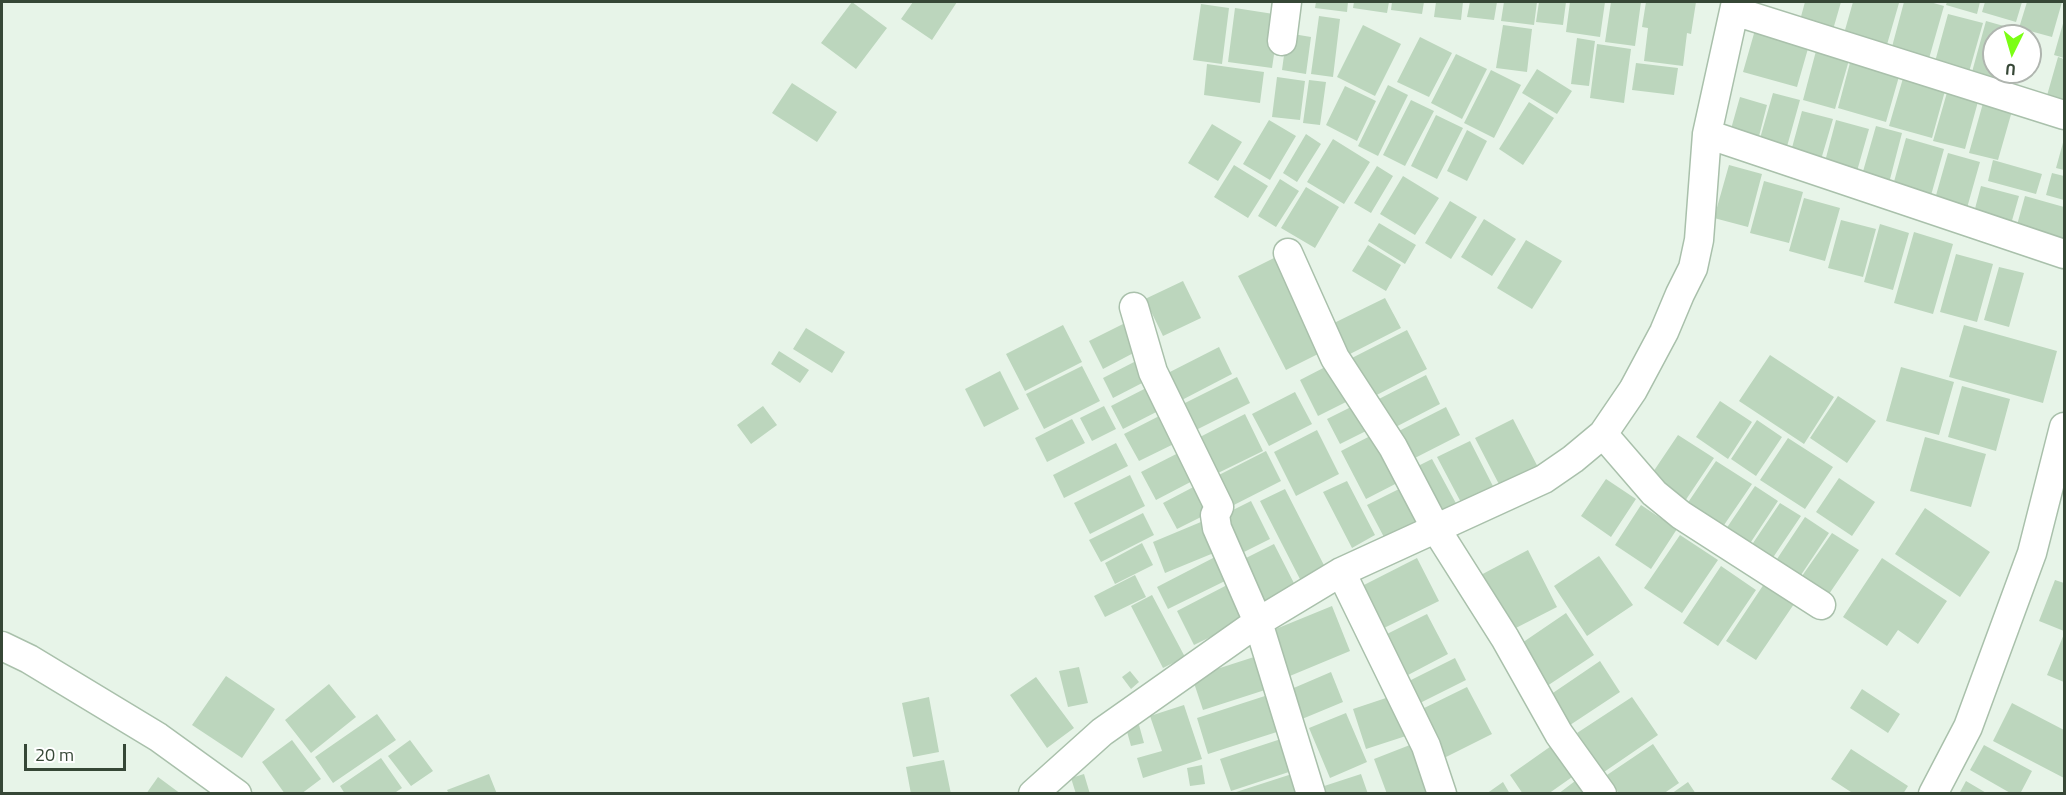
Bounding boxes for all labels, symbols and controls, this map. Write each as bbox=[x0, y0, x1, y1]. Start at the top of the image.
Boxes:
north arrow bbox=[1982, 24, 2042, 84]
text: U bbox=[2004, 58, 2017, 82]
scale bar bbox=[27, 732, 129, 770]
text: 20 m bbox=[35, 741, 74, 768]

